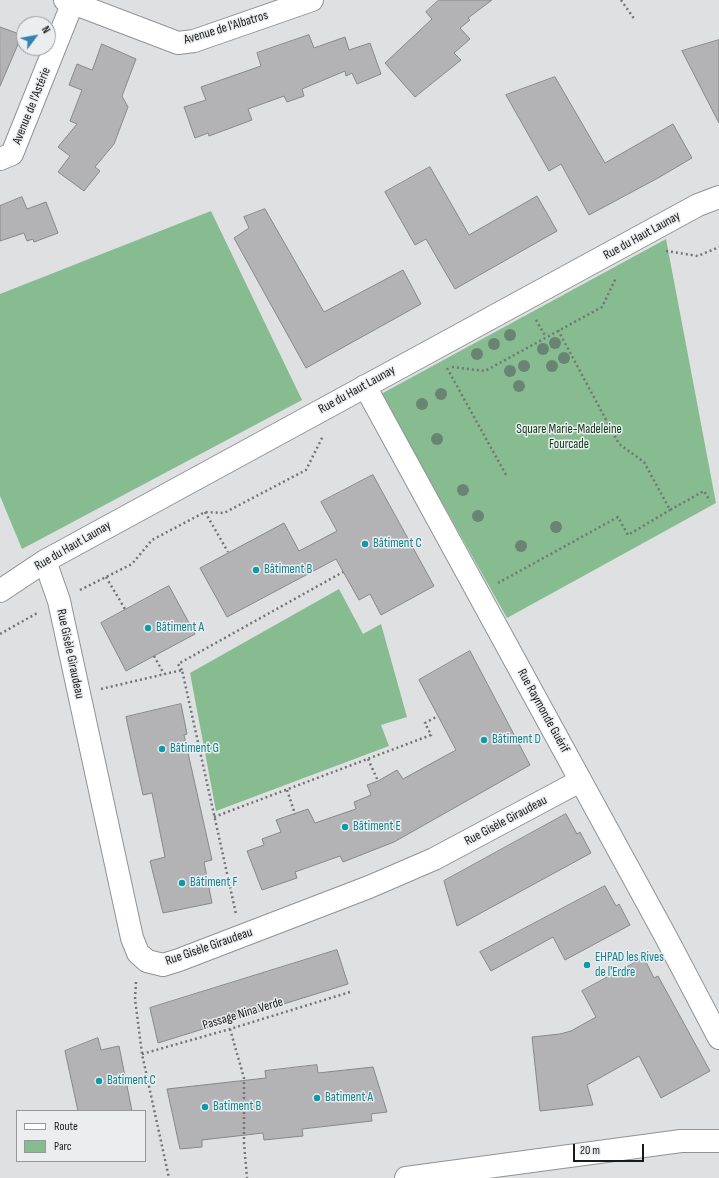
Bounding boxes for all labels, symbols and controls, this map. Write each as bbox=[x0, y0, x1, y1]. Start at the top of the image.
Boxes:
street label: Avenue de l'Albatros bbox=[182, 8, 270, 48]
north arrow bbox=[16, 16, 56, 56]
text: N bbox=[39, 24, 53, 36]
street label: Avenue de l'Astérie bbox=[9, 65, 55, 147]
street label: Rue du Haut Launay bbox=[601, 208, 683, 264]
street label: Rue du Haut Launay bbox=[316, 362, 398, 418]
park label: Square Marie-Madeleine Fourcade bbox=[516, 422, 622, 453]
street label: Rue du Haut Launay bbox=[32, 518, 114, 574]
place label: Bâtiment C bbox=[373, 536, 422, 552]
marker: Bâtiment C bbox=[360, 539, 370, 549]
place label: Bâtiment B bbox=[264, 562, 312, 578]
marker: Bâtiment B bbox=[251, 565, 261, 575]
street label: Rue Gisèle Giraudeau bbox=[53, 608, 87, 700]
place label: Bâtiment A bbox=[156, 620, 204, 636]
marker: Bâtiment A bbox=[143, 623, 153, 633]
street label: Rue Raymonde Guérif bbox=[513, 666, 573, 756]
place label: Bâtiment D bbox=[492, 732, 541, 748]
marker: Bâtiment D bbox=[479, 735, 489, 745]
place label: Bâtiment G bbox=[170, 741, 219, 757]
marker: Bâtiment G bbox=[157, 744, 167, 754]
street label: Rue Gisèle Giraudeau bbox=[462, 793, 550, 849]
place label: Bâtiment E bbox=[353, 819, 401, 835]
marker: Bâtiment E bbox=[340, 822, 350, 832]
place label: Bâtiment F bbox=[190, 875, 238, 891]
marker: Bâtiment F bbox=[177, 878, 187, 888]
street label: Rue Gisèle Giraudeau bbox=[163, 925, 255, 969]
place label: EHPAD les Rives de l'Erdre bbox=[595, 950, 664, 981]
marker: EHPAD les Rives de l'Erdre bbox=[582, 960, 592, 970]
street label: Passage Nina Verde bbox=[201, 994, 285, 1034]
place label: Batiment C bbox=[107, 1073, 156, 1089]
marker: Batiment C bbox=[94, 1076, 104, 1086]
place label: Batiment A bbox=[325, 1090, 373, 1106]
marker: Batiment A bbox=[312, 1093, 322, 1103]
place label: Batiment B bbox=[213, 1099, 261, 1115]
marker: Batiment B bbox=[200, 1102, 210, 1112]
legend bbox=[16, 1110, 146, 1162]
text: Route bbox=[54, 1119, 78, 1134]
scale bar bbox=[575, 1136, 646, 1162]
text: Parc bbox=[54, 1139, 72, 1154]
text: 20 m bbox=[580, 1143, 600, 1158]

